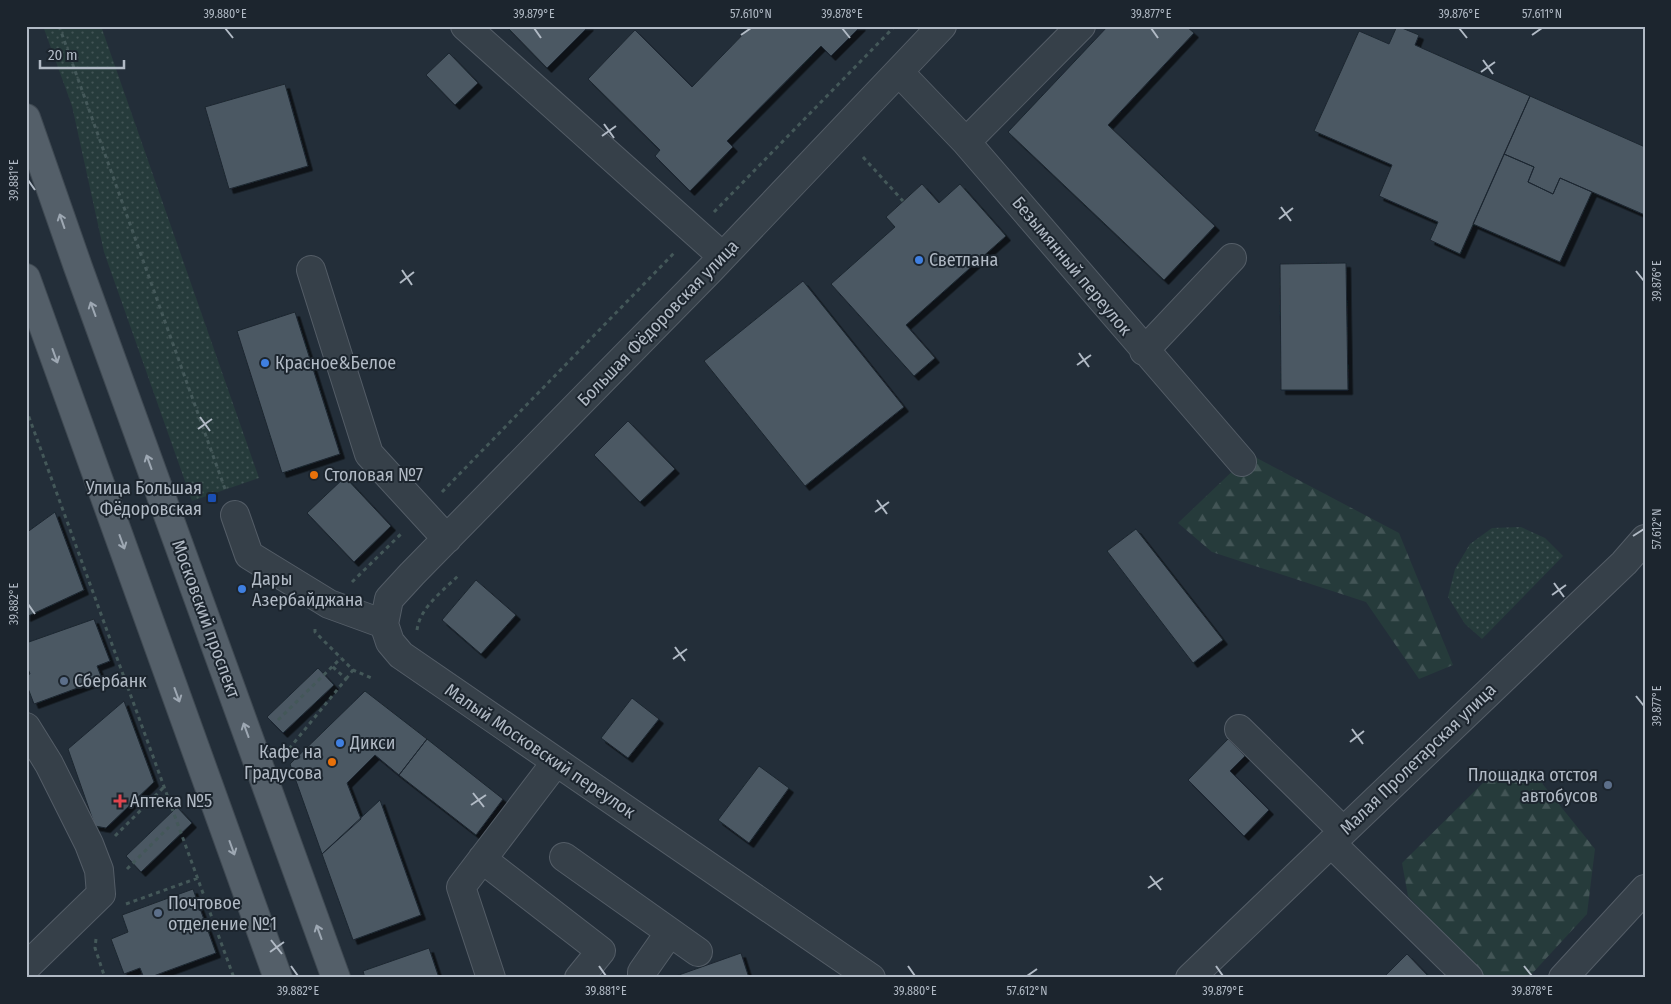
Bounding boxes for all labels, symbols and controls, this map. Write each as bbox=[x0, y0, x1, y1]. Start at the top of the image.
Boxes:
text: 39.880°E bbox=[203, 7, 247, 21]
text: 39.879°E bbox=[513, 7, 555, 21]
text: 57.610°N bbox=[730, 7, 772, 21]
text: 39.878°E bbox=[821, 7, 863, 21]
text: 39.877°E bbox=[1131, 7, 1172, 21]
text: 39.876°E bbox=[1438, 7, 1480, 21]
text: 57.611°N bbox=[1522, 7, 1562, 21]
scale bar bbox=[40, 38, 124, 70]
text: 20 m bbox=[48, 46, 78, 64]
text: 39.881°E bbox=[7, 159, 21, 201]
street label: Безымянный переулок bbox=[1007, 192, 1137, 340]
one-way arrow bbox=[57, 214, 66, 229]
street label: Большая Фёдоровская улица bbox=[573, 235, 743, 411]
place label: Светлана bbox=[929, 249, 998, 271]
marker: Светлана bbox=[913, 254, 925, 266]
text: 39.876°E bbox=[1650, 260, 1664, 302]
one-way arrow bbox=[88, 302, 97, 317]
one-way arrow bbox=[51, 348, 60, 364]
place label: Красное&Белое bbox=[275, 352, 396, 374]
marker: Красное&Белое bbox=[259, 357, 271, 369]
one-way arrow bbox=[144, 455, 153, 470]
place label: Столовая №7 bbox=[324, 464, 423, 486]
marker: Столовая №7 bbox=[308, 469, 320, 481]
place label: Улица Большая Фёдоровская bbox=[85, 477, 202, 520]
marker: Улица Большая Фёдоровская bbox=[206, 492, 218, 504]
text: 57.612°N bbox=[1650, 509, 1664, 549]
one-way arrow bbox=[117, 534, 127, 550]
street label: Московский проспект bbox=[167, 537, 245, 702]
place label: Дары Азербайджана bbox=[251, 568, 363, 611]
text: 39.882°E bbox=[7, 583, 21, 625]
marker: Дары Азербайджана bbox=[236, 583, 248, 595]
place label: Сбербанк bbox=[74, 670, 147, 692]
marker: Сбербанк bbox=[58, 675, 70, 687]
street label: Малый Московский переулок bbox=[441, 679, 640, 823]
street label: Малая Пролетарская улица bbox=[1335, 679, 1501, 839]
text: 39.877°E bbox=[1650, 685, 1664, 726]
one-way arrow bbox=[173, 687, 182, 702]
one-way arrow bbox=[241, 723, 250, 738]
place label: Дикси bbox=[349, 732, 395, 754]
marker: Дикси bbox=[334, 737, 346, 749]
place label: Кафе на Градусова bbox=[244, 741, 322, 784]
marker: Кафе на Градусова bbox=[326, 756, 338, 768]
place label: Площадка отстоя автобусов bbox=[1468, 764, 1598, 807]
marker: Площадка отстоя автобусов bbox=[1602, 779, 1614, 791]
place label: Аптека №5 bbox=[130, 790, 212, 812]
marker: Аптека №5 bbox=[114, 795, 126, 807]
one-way arrow bbox=[228, 840, 237, 855]
place label: Почтовое отделение №1 bbox=[168, 892, 277, 935]
marker: Почтовое отделение №1 bbox=[152, 907, 164, 919]
one-way arrow bbox=[314, 925, 323, 940]
text: 39.882°E bbox=[277, 984, 319, 998]
text: 39.881°E bbox=[585, 984, 627, 998]
text: 39.880°E bbox=[893, 984, 937, 998]
text: 57.612°N bbox=[1007, 984, 1047, 998]
text: 39.879°E bbox=[1202, 984, 1244, 998]
text: 39.878°E bbox=[1511, 984, 1553, 998]

